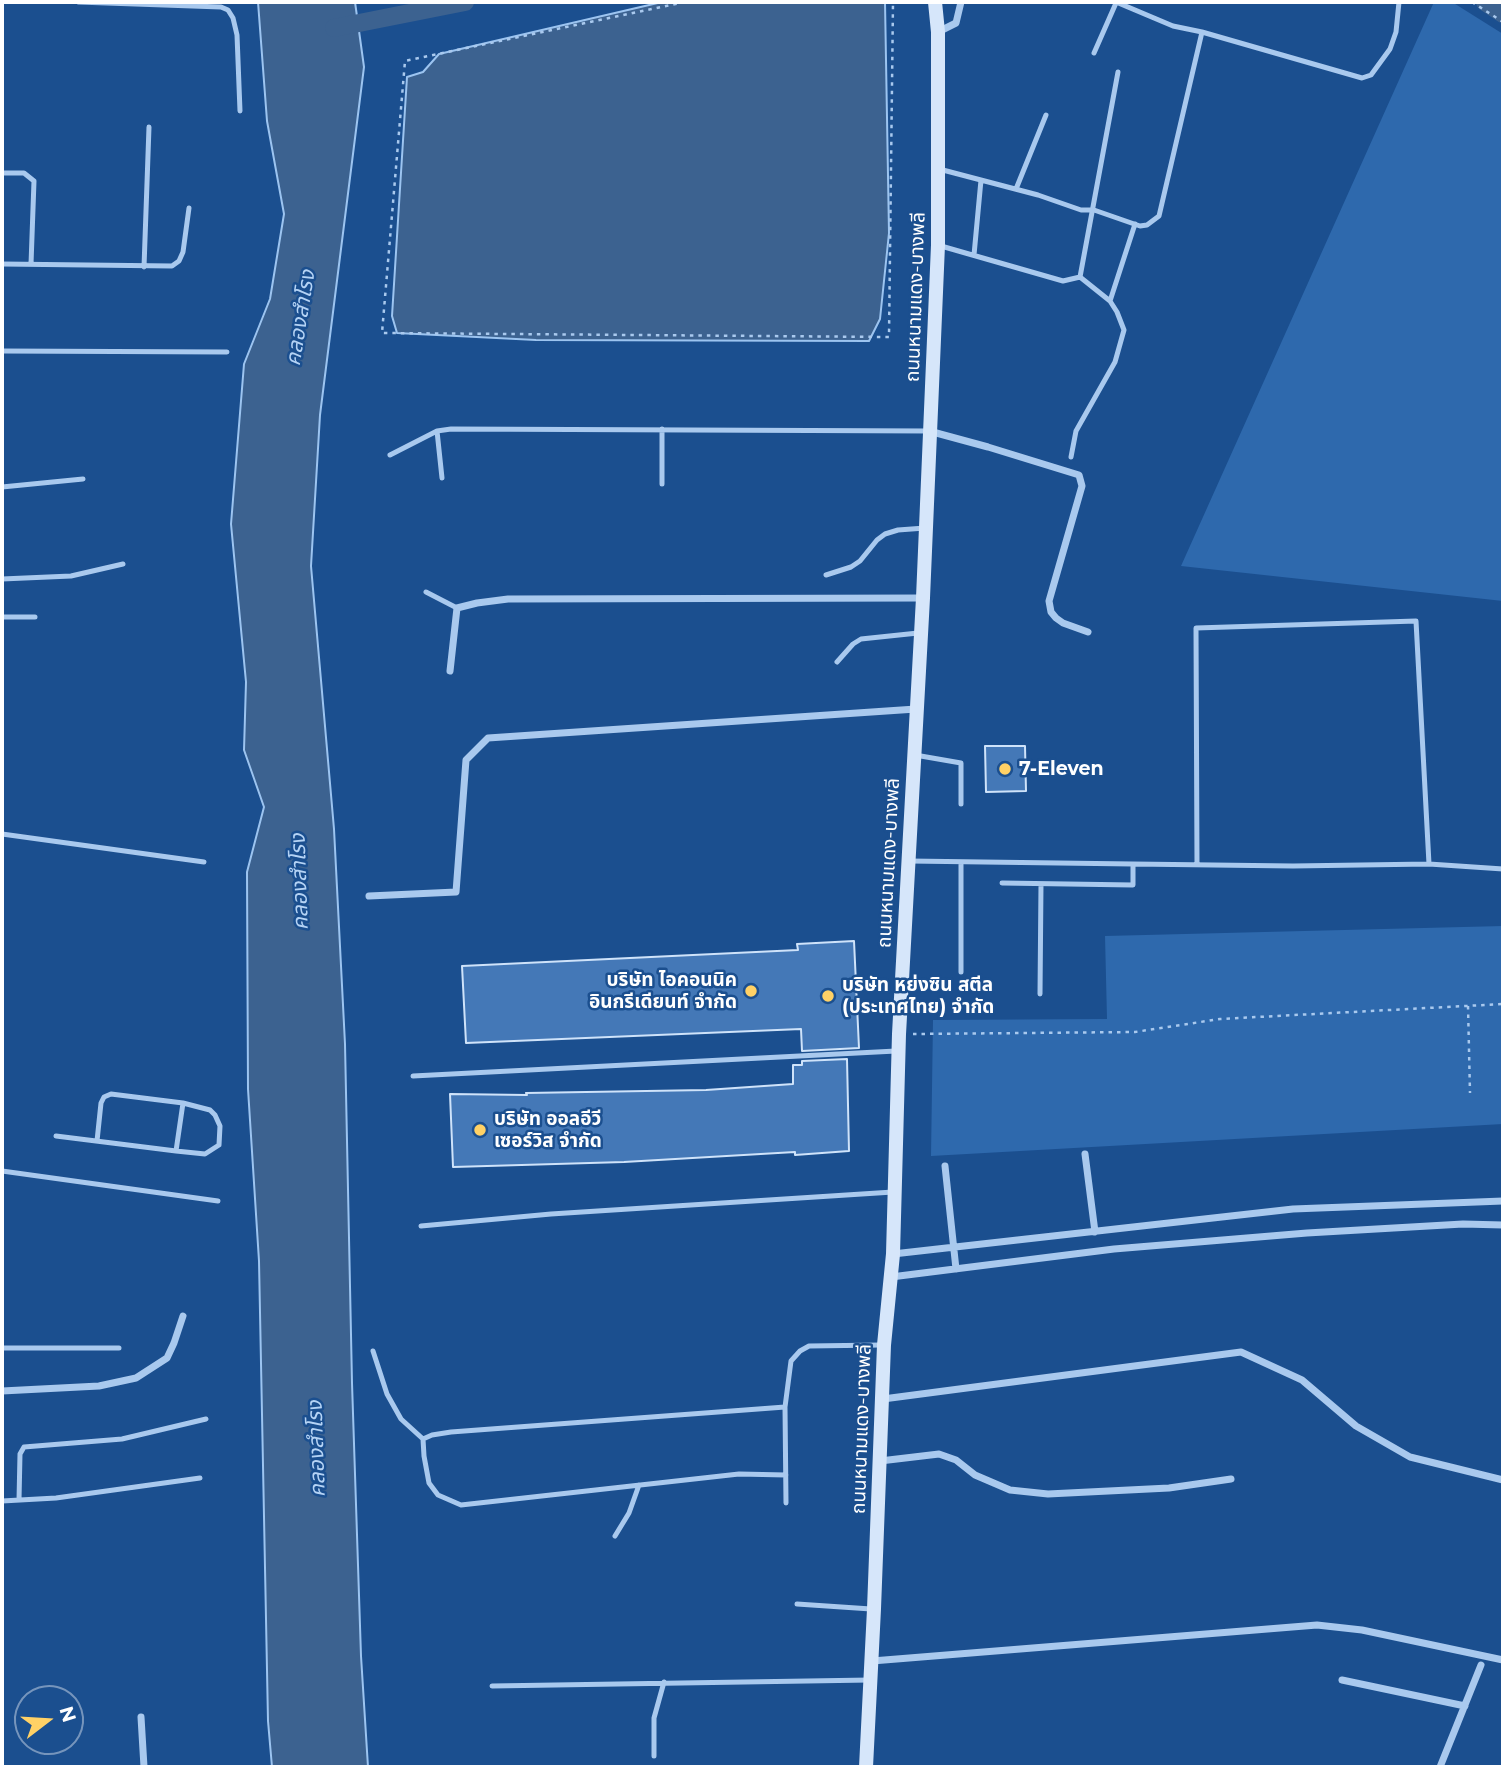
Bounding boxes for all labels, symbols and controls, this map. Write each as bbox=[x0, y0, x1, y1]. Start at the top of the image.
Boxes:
street label: ถนนหนามแดง-บางพลี bbox=[902, 212, 930, 382]
water label: คลองสำโรง bbox=[281, 268, 321, 368]
place label: 7-Eleven bbox=[1019, 758, 1104, 780]
marker: 7-Eleven bbox=[997, 761, 1013, 777]
street label: ถนนหนามแดง-บางพลี bbox=[873, 777, 905, 949]
water label: คลองสำโรง bbox=[286, 833, 314, 931]
place label: บริษัท ไอคอนนิค อินกรีเดียนท์ จำกัด bbox=[589, 969, 737, 1013]
place label: บริษัท หย่งซิน สตีล (ประเทศไทย) จํากัด bbox=[842, 974, 994, 1018]
marker: บริษัท ไอคอนนิค อินกรีเดียนท์ จำกัด bbox=[743, 983, 759, 999]
marker: บริษัท หย่งซิน สตีล (ประเทศไทย) จํากัด bbox=[820, 988, 836, 1004]
place label: บริษัท ออลอีวี เซอร์วิส จำกัด bbox=[494, 1108, 602, 1152]
marker: บริษัท ออลอีวี เซอร์วิส จำกัด bbox=[472, 1122, 488, 1138]
street label: ถนนหนามแดง-บางพลี bbox=[848, 1344, 876, 1514]
water label: คลองสำโรง bbox=[303, 1400, 331, 1498]
north arrow bbox=[14, 1685, 84, 1755]
text: N bbox=[54, 1704, 81, 1725]

